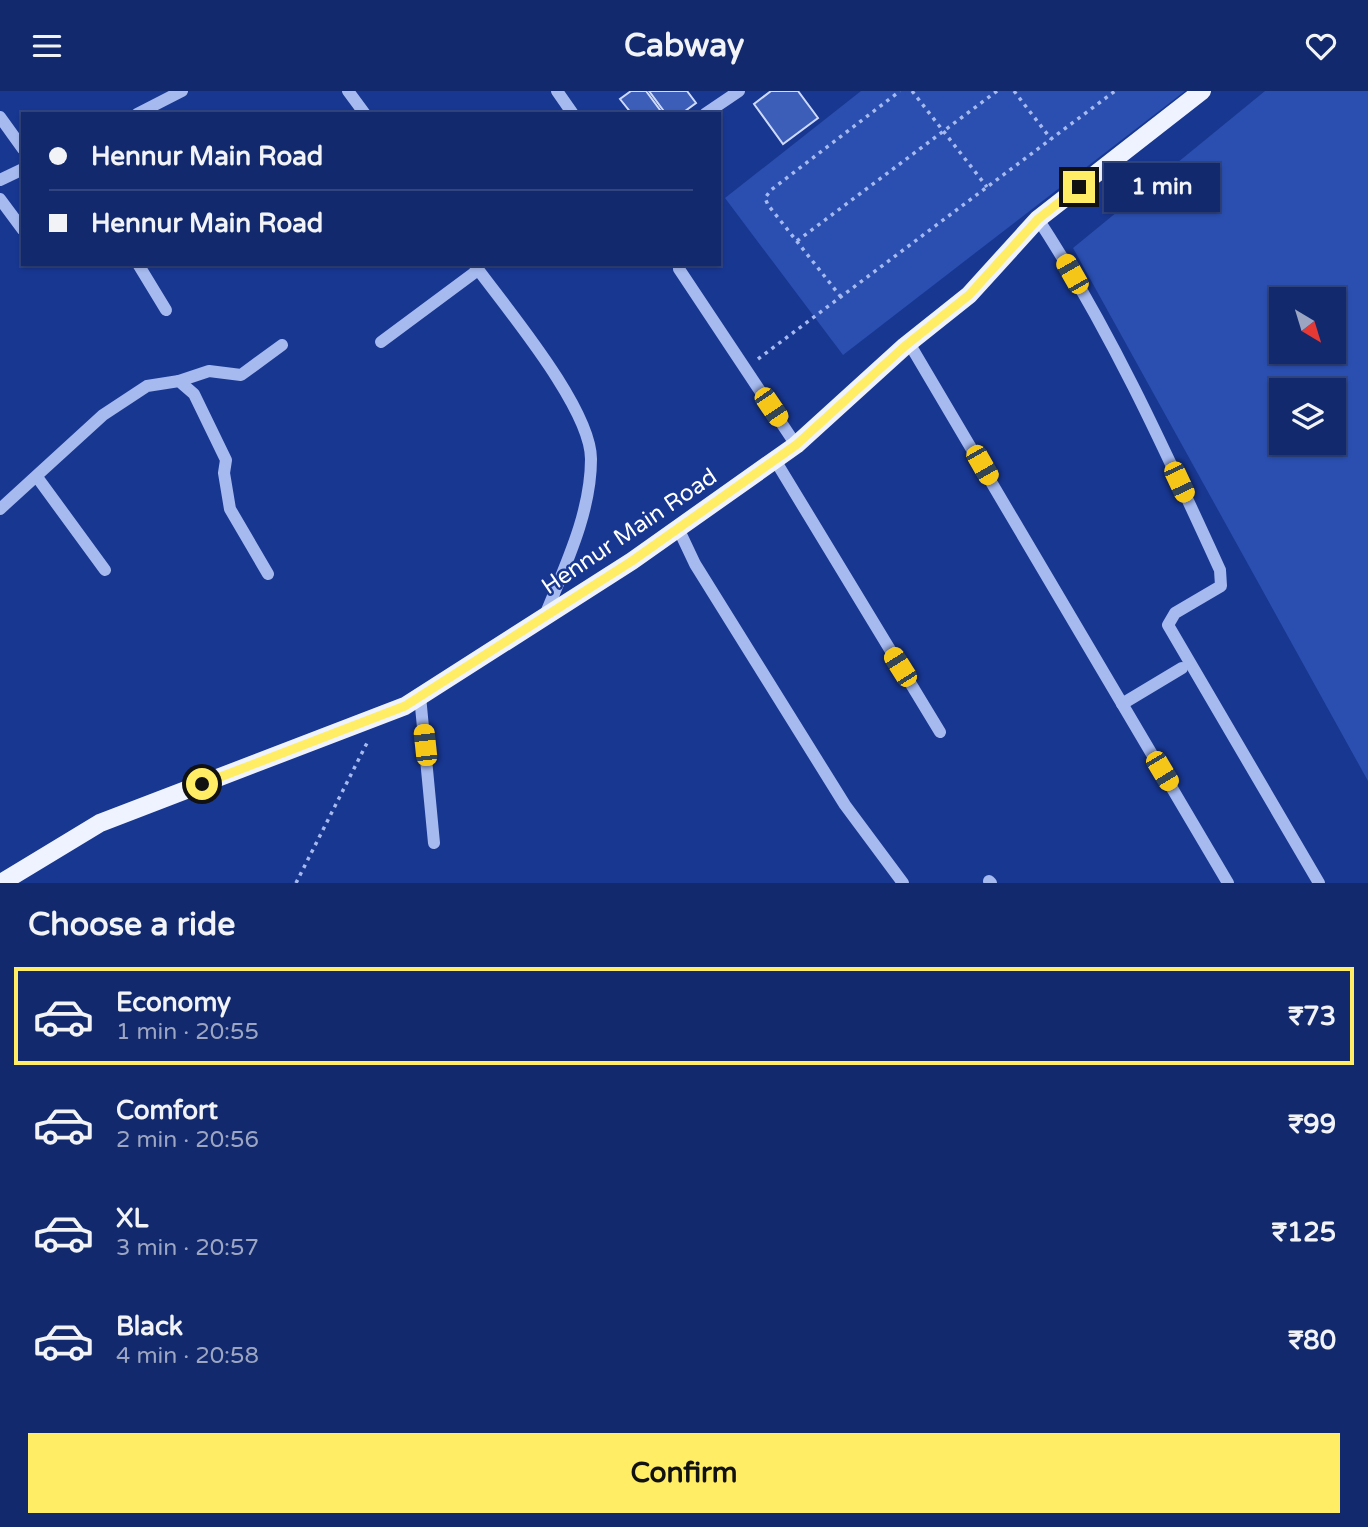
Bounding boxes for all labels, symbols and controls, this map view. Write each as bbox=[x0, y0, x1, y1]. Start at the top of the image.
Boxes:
icon: menu bbox=[28, 27, 66, 65]
text: Cabway bbox=[624, 27, 744, 65]
icon: heart bbox=[1302, 27, 1340, 65]
text: Hennur Main Road bbox=[91, 141, 323, 172]
callout: 1 min bbox=[1104, 163, 1219, 211]
route end bbox=[1063, 171, 1095, 203]
text: 1 min bbox=[1131, 173, 1193, 201]
text: Hennur Main Road bbox=[91, 208, 323, 239]
car bbox=[1053, 251, 1092, 297]
north arrow bbox=[1269, 287, 1346, 364]
map controls bbox=[1269, 287, 1346, 455]
button: layers bbox=[1269, 378, 1346, 455]
car bbox=[751, 384, 792, 430]
car bbox=[963, 442, 1002, 488]
car bbox=[1161, 459, 1198, 505]
street label: Hennur Main Road bbox=[537, 463, 723, 601]
car bbox=[880, 644, 921, 690]
car bbox=[413, 723, 438, 767]
car bbox=[1143, 748, 1182, 794]
route start bbox=[186, 768, 218, 800]
text: Choose a ride bbox=[28, 906, 235, 944]
icon: car bbox=[32, 985, 95, 1048]
text: Economy bbox=[116, 987, 231, 1018]
text: ₹73 bbox=[1288, 1001, 1336, 1032]
text: 1 min · 20:55 bbox=[116, 1018, 259, 1046]
icon: car bbox=[32, 1093, 95, 1156]
text: Comfort bbox=[116, 1095, 218, 1126]
text: ₹99 bbox=[1288, 1109, 1336, 1140]
text: 2 min · 20:56 bbox=[116, 1126, 259, 1154]
icon: car bbox=[32, 1201, 95, 1264]
text: XL bbox=[116, 1203, 148, 1234]
text: ₹125 bbox=[1272, 1217, 1336, 1248]
text: 3 min · 20:57 bbox=[116, 1234, 259, 1262]
icon: car bbox=[32, 1309, 95, 1372]
text: Black bbox=[116, 1311, 183, 1342]
text: ₹80 bbox=[1288, 1325, 1336, 1356]
text: 4 min · 20:58 bbox=[116, 1342, 259, 1370]
button: Confirm bbox=[28, 1433, 1340, 1513]

